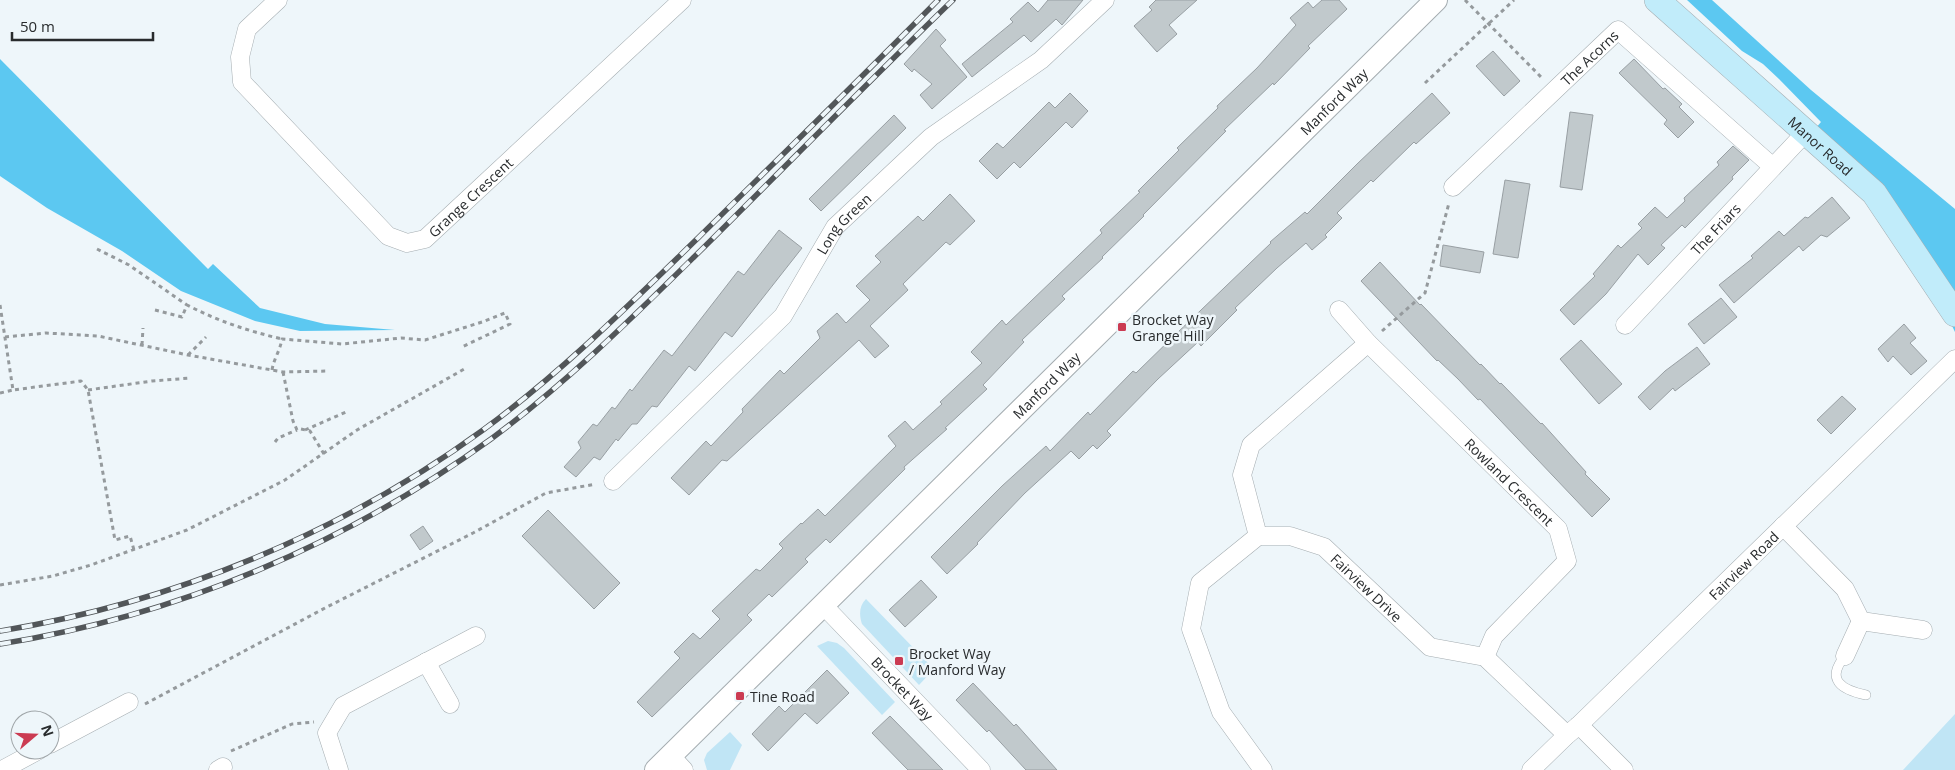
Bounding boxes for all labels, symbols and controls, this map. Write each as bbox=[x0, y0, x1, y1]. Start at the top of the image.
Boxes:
scale bar bbox=[12, 10, 154, 42]
text: 50 m bbox=[20, 16, 55, 36]
street label: The Acorns bbox=[1556, 25, 1622, 89]
street label: Manford Way bbox=[1296, 63, 1372, 139]
street label: Manor Road bbox=[1784, 112, 1857, 179]
street label: Grange Crescent bbox=[424, 153, 516, 241]
street label: Long Green bbox=[812, 189, 875, 258]
street label: The Friars bbox=[1686, 198, 1745, 259]
place label: Brocket Way Grange Hill bbox=[1132, 310, 1214, 345]
marker: Brocket Way Grange Hill bbox=[1116, 321, 1128, 333]
street label: Manford Way bbox=[1008, 347, 1085, 423]
street label: Rowland Crescent bbox=[1461, 434, 1558, 529]
street label: Fairview Road bbox=[1704, 527, 1782, 604]
street label: Fairview Drive bbox=[1327, 549, 1407, 626]
place label: Brocket Way / Manford Way bbox=[909, 644, 1006, 679]
street label: Brocket Way bbox=[868, 652, 939, 725]
marker: Brocket Way / Manford Way bbox=[893, 655, 905, 667]
place label: Tine Road bbox=[750, 687, 815, 706]
marker: Tine Road bbox=[734, 690, 746, 702]
north arrow bbox=[10, 710, 60, 760]
text: N bbox=[37, 722, 59, 739]

